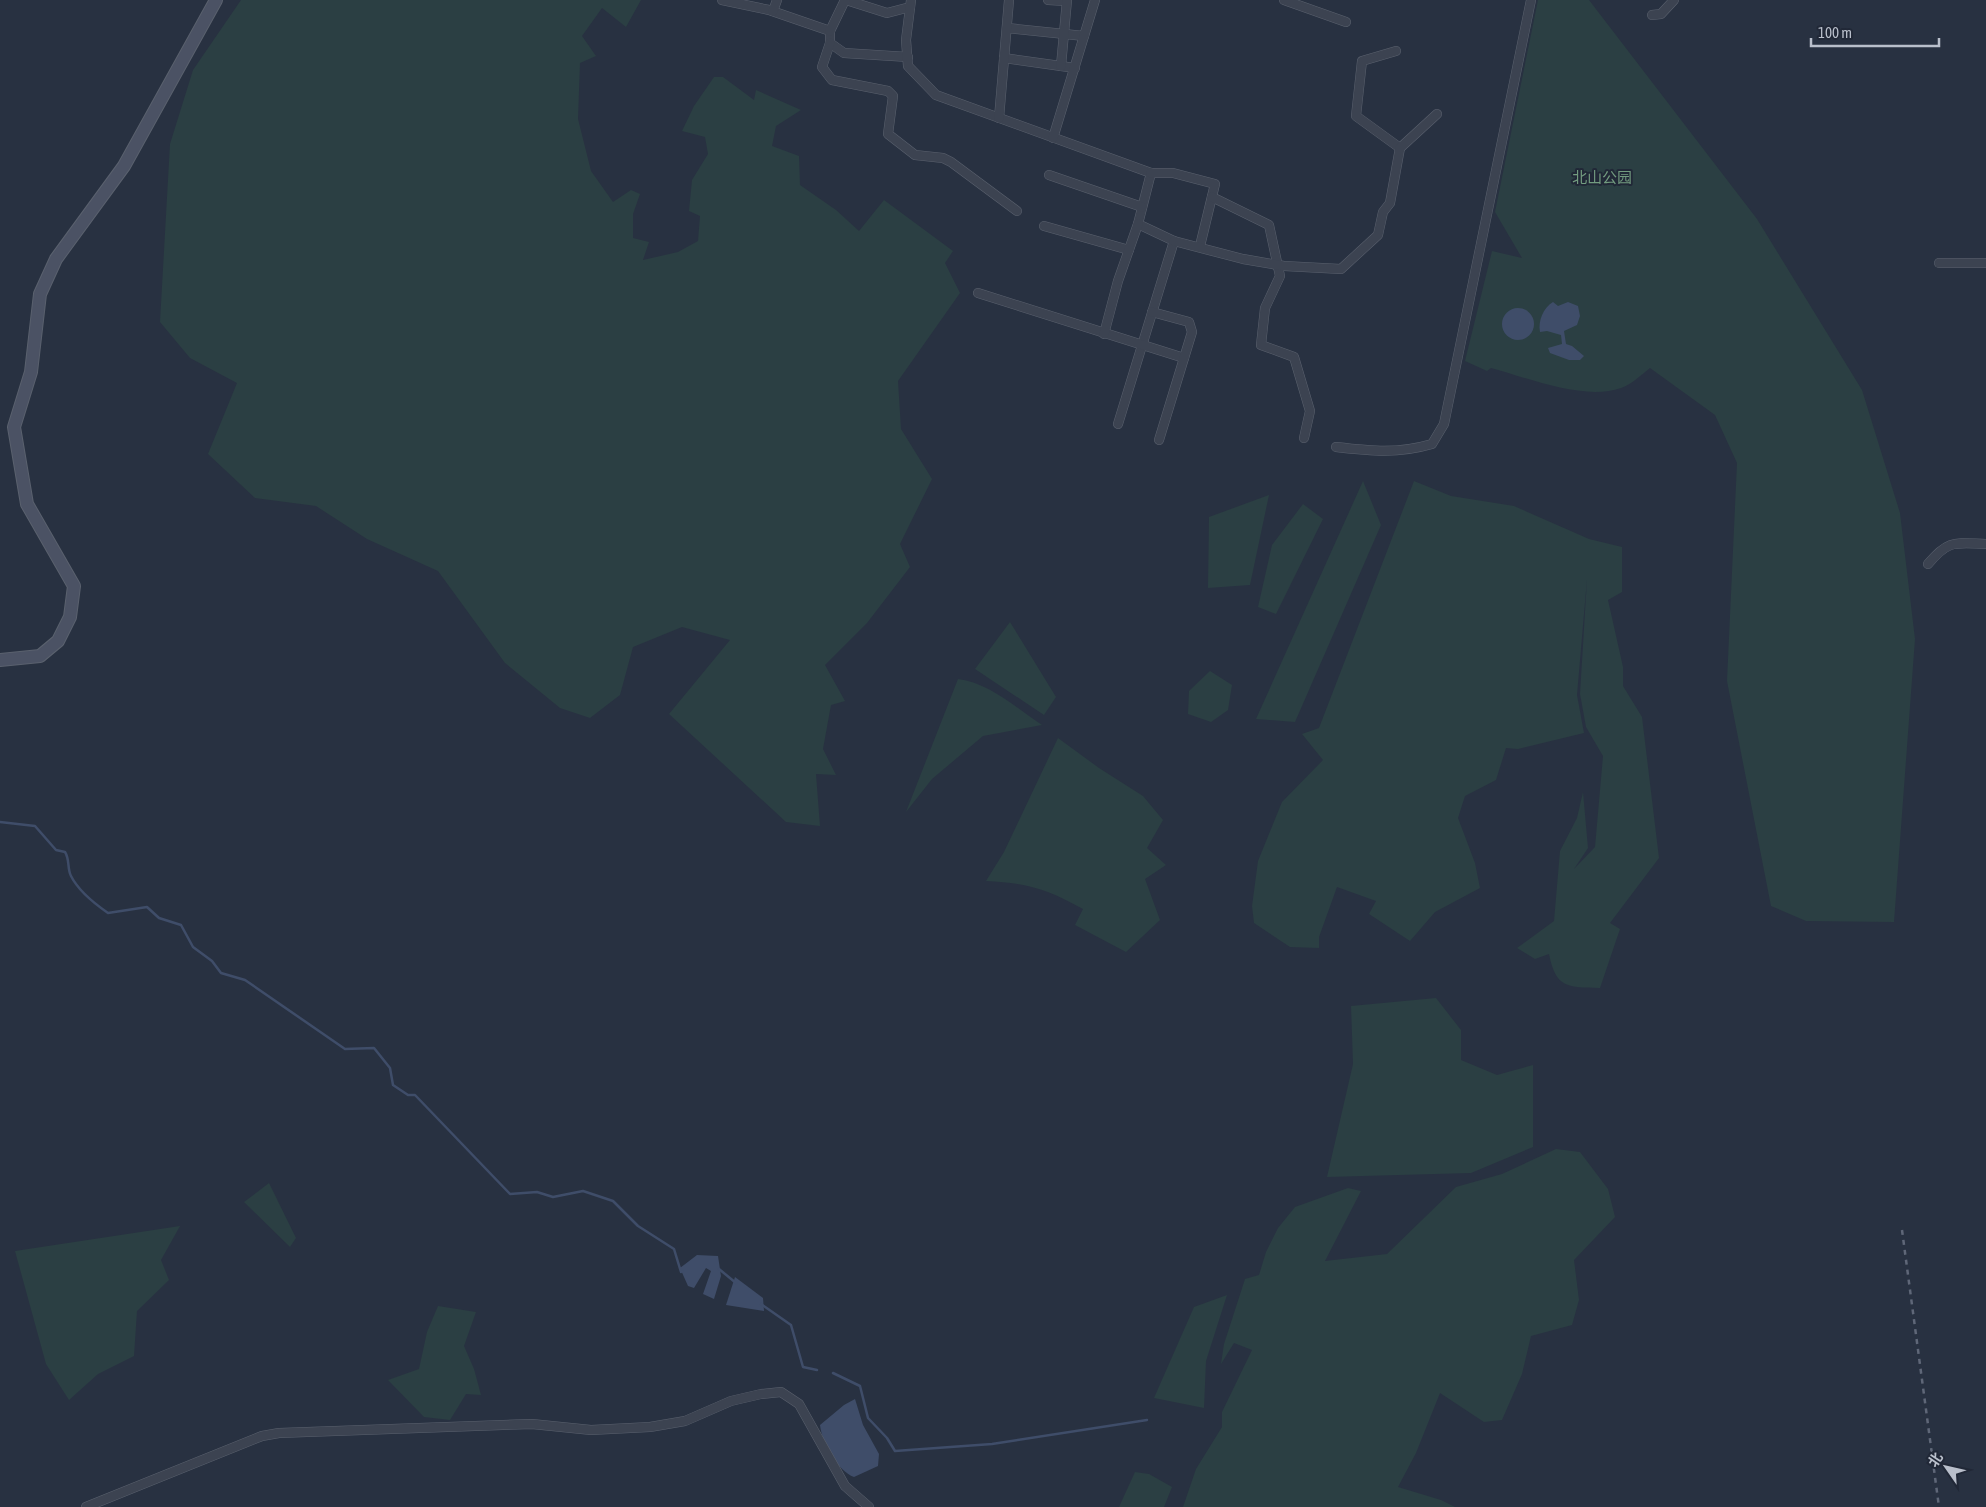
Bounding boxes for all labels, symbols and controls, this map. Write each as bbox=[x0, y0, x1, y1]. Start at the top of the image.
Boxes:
scale bar bbox=[1811, 15, 1938, 47]
text: 100 m bbox=[1818, 24, 1852, 41]
park label: 北山公园 bbox=[1572, 169, 1632, 186]
north arrow bbox=[1921, 1442, 1971, 1492]
text: 北 bbox=[1925, 1449, 1946, 1470]

